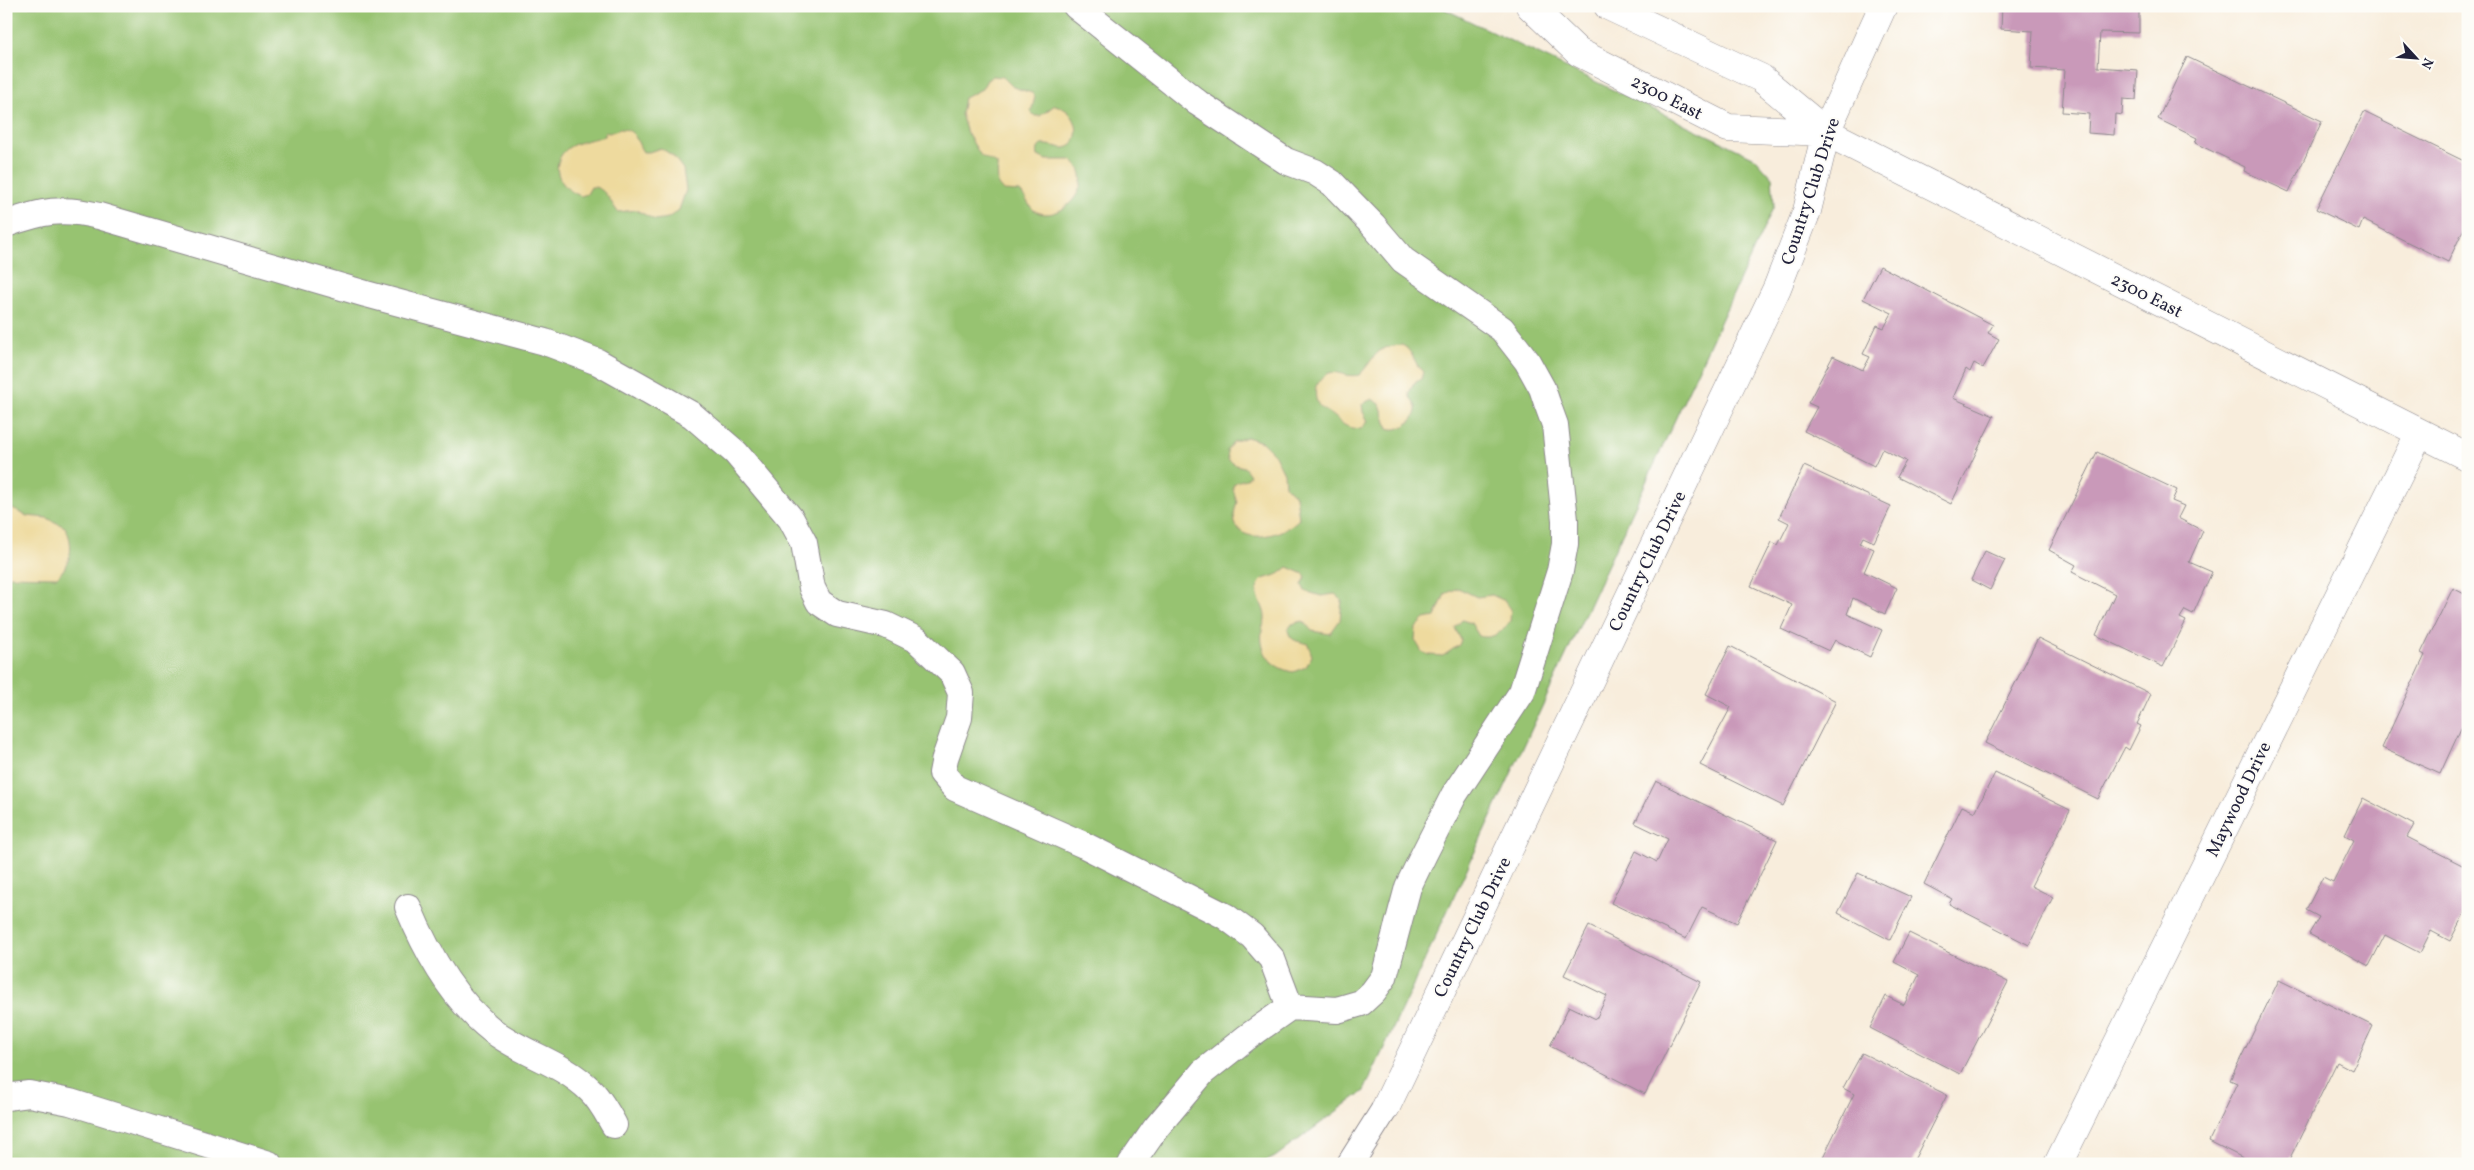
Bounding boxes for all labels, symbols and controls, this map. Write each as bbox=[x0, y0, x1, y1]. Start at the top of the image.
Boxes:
north arrow bbox=[2392, 32, 2442, 82]
text: N bbox=[2416, 54, 2437, 72]
street label: 2300 East bbox=[1626, 70, 1706, 127]
street label: Country Club Drive bbox=[1776, 115, 1847, 268]
street label: 2300 East bbox=[2106, 268, 2186, 325]
street label: Country Club Drive bbox=[1603, 487, 1693, 636]
street label: Maywood Drive bbox=[2201, 738, 2278, 862]
street label: Country Club Drive bbox=[1428, 853, 1518, 1002]

